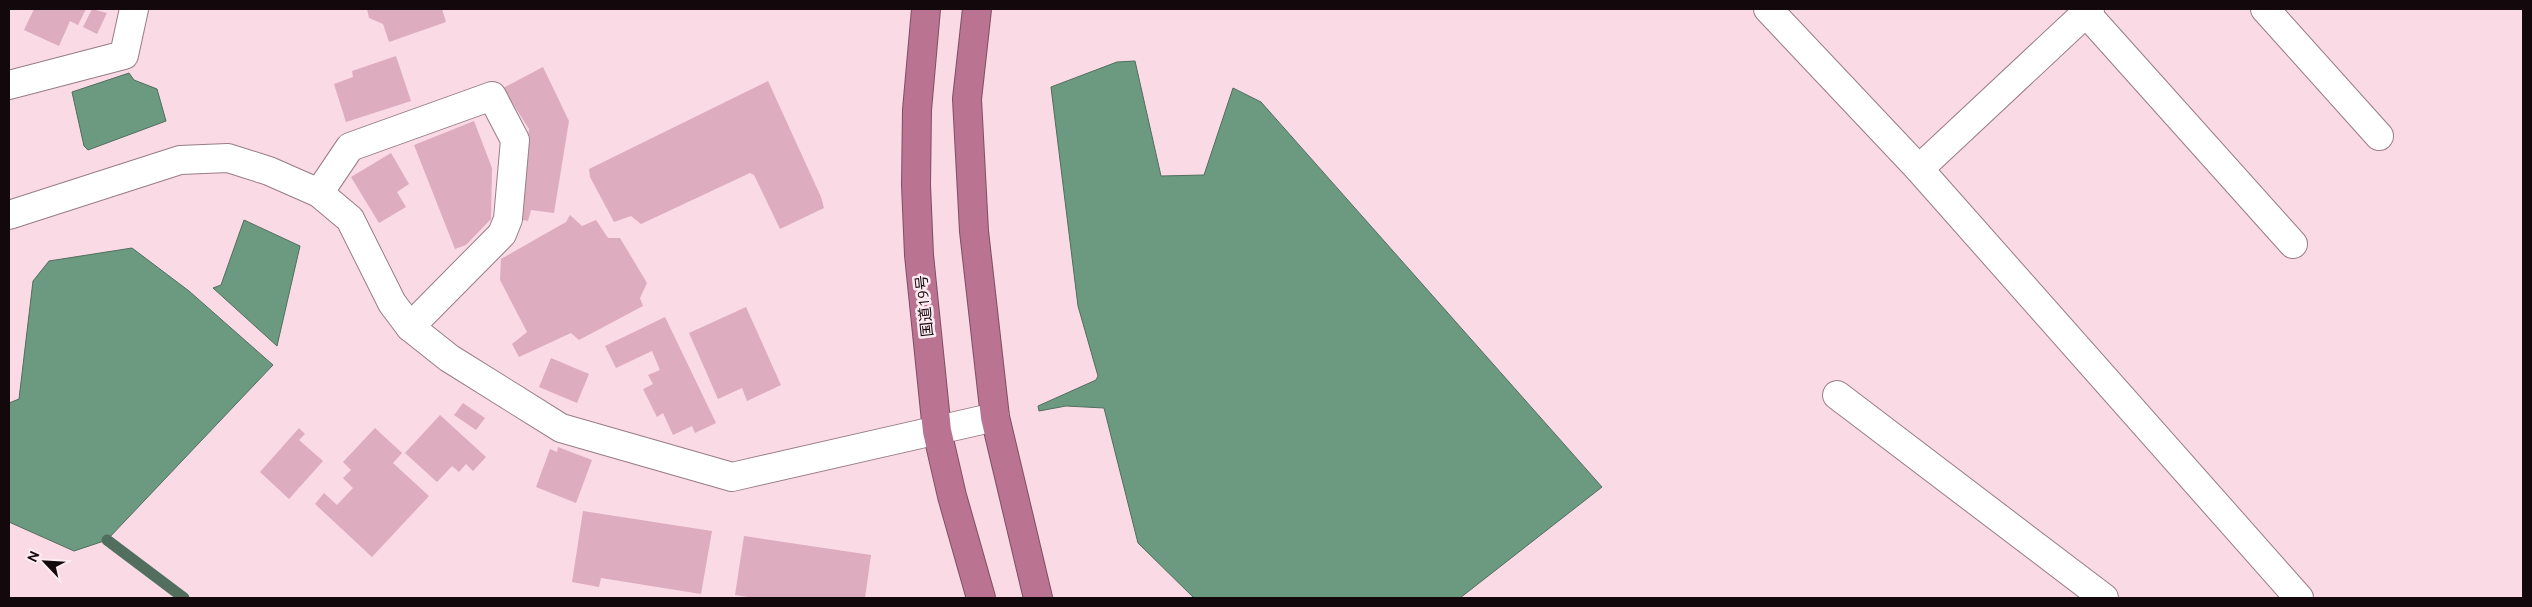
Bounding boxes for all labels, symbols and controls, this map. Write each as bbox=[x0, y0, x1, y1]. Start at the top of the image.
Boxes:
street label: 国道19号 bbox=[912, 274, 936, 338]
north arrow bbox=[20, 537, 70, 587]
text: N bbox=[24, 548, 43, 565]

